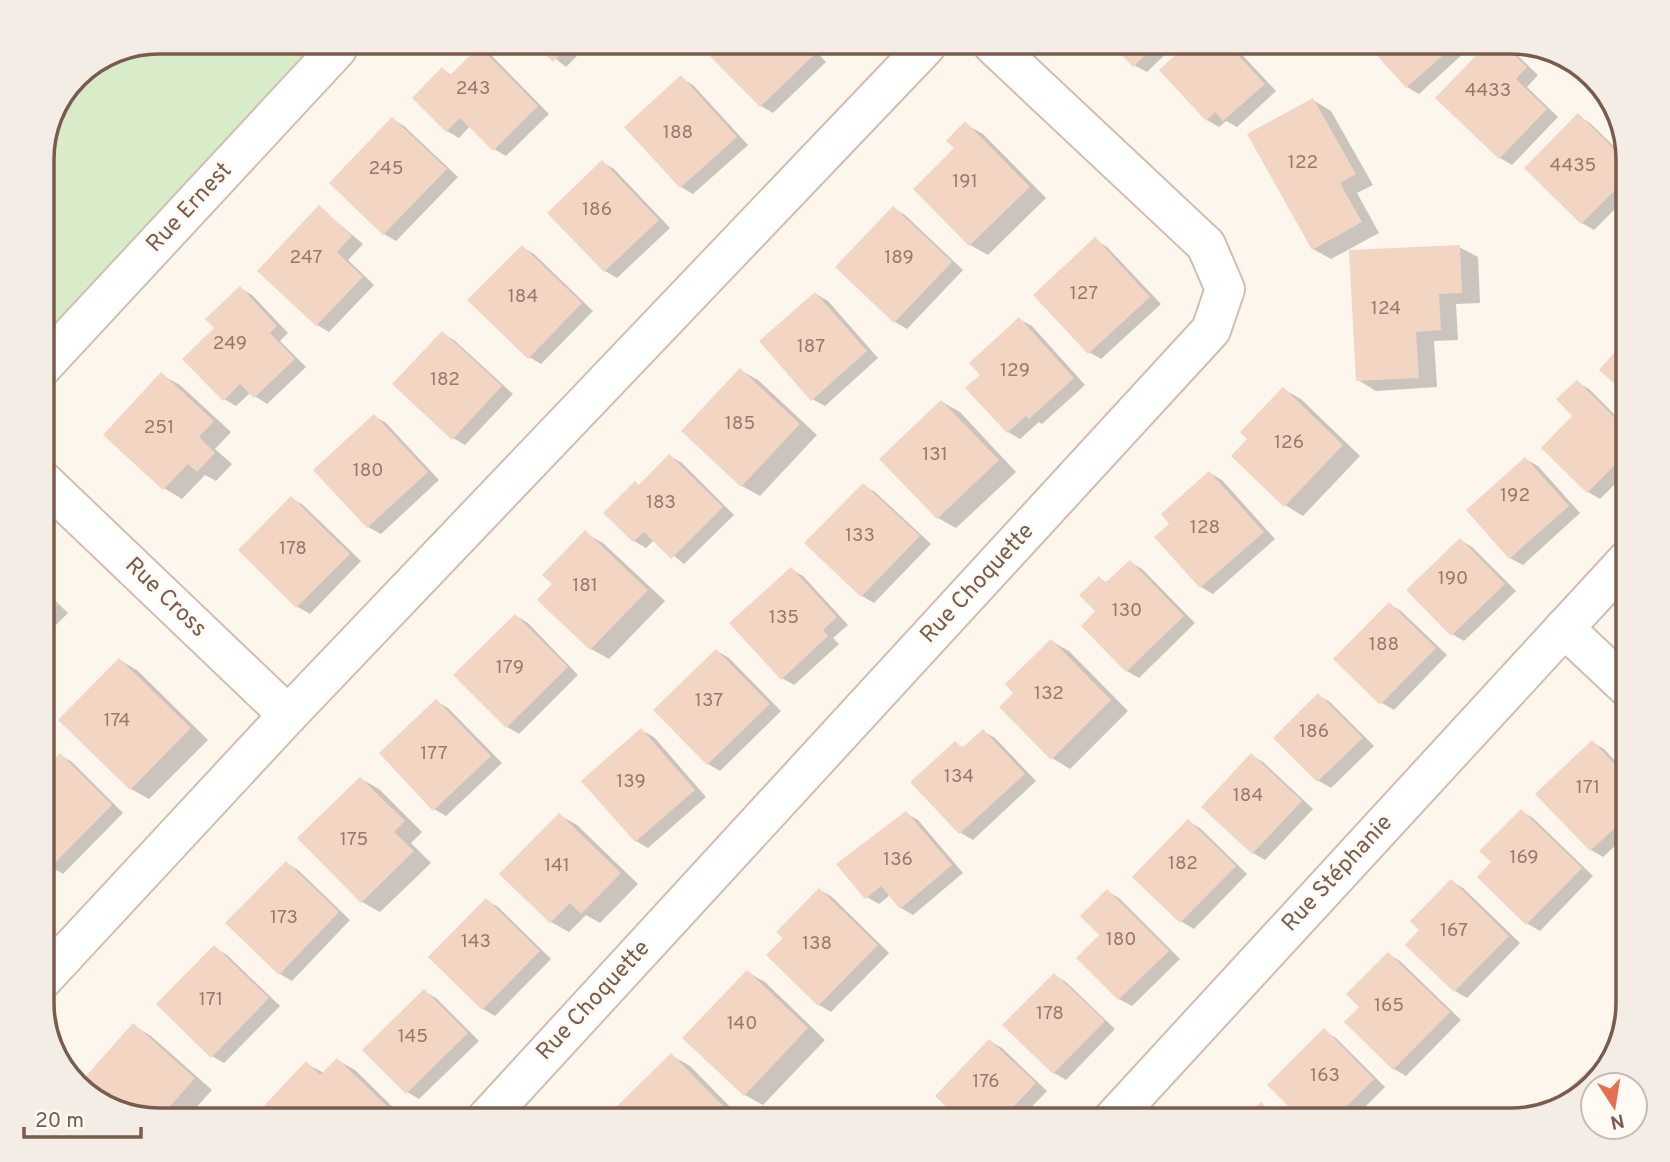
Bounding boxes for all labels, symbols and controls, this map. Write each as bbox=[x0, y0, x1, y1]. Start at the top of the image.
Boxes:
house number: 243 bbox=[456, 77, 490, 101]
house number: 4433 bbox=[1465, 79, 1511, 103]
house number: 188 bbox=[663, 121, 693, 145]
house number: 122 bbox=[1288, 151, 1318, 175]
house number: 4435 bbox=[1550, 154, 1596, 178]
street label: Rue Ernest bbox=[141, 157, 239, 259]
house number: 245 bbox=[368, 157, 404, 181]
house number: 191 bbox=[952, 170, 978, 194]
house number: 186 bbox=[582, 198, 612, 222]
house number: 247 bbox=[290, 246, 323, 270]
house number: 189 bbox=[884, 246, 914, 270]
house number: 127 bbox=[1070, 282, 1098, 306]
house number: 184 bbox=[508, 285, 538, 309]
house number: 124 bbox=[1371, 297, 1401, 321]
house number: 249 bbox=[213, 332, 247, 356]
house number: 187 bbox=[797, 335, 825, 359]
house number: 129 bbox=[1000, 359, 1030, 383]
house number: 182 bbox=[430, 368, 460, 392]
house number: 185 bbox=[725, 412, 755, 436]
house number: 251 bbox=[144, 416, 174, 440]
house number: 126 bbox=[1274, 431, 1304, 455]
house number: 131 bbox=[922, 443, 948, 467]
house number: 180 bbox=[353, 459, 383, 483]
house number: 192 bbox=[1500, 484, 1530, 508]
house number: 183 bbox=[646, 491, 676, 515]
house number: 128 bbox=[1190, 516, 1220, 540]
street label: Rue Choquette bbox=[915, 518, 1041, 650]
house number: 133 bbox=[845, 524, 875, 548]
house number: 178 bbox=[279, 537, 307, 561]
street label: Rue Cross bbox=[118, 552, 212, 644]
house number: 190 bbox=[1438, 567, 1468, 591]
house number: 181 bbox=[572, 574, 598, 598]
house number: 130 bbox=[1112, 599, 1142, 623]
house number: 135 bbox=[769, 606, 799, 630]
house number: 188 bbox=[1369, 633, 1399, 657]
house number: 179 bbox=[496, 656, 524, 680]
house number: 132 bbox=[1034, 682, 1064, 706]
house number: 137 bbox=[695, 689, 723, 713]
house number: 174 bbox=[104, 709, 130, 733]
house number: 186 bbox=[1299, 720, 1329, 744]
house number: 177 bbox=[420, 742, 448, 766]
house number: 134 bbox=[944, 765, 974, 789]
house number: 139 bbox=[616, 770, 646, 794]
house number: 171 bbox=[1576, 776, 1600, 800]
house number: 184 bbox=[1233, 784, 1263, 808]
street label: Rue Stéphanie bbox=[1276, 809, 1400, 939]
house number: 175 bbox=[340, 828, 368, 852]
house number: 169 bbox=[1509, 846, 1539, 870]
house number: 136 bbox=[883, 848, 913, 872]
house number: 182 bbox=[1168, 852, 1198, 876]
house number: 141 bbox=[544, 854, 570, 878]
house number: 173 bbox=[270, 906, 298, 930]
house number: 167 bbox=[1440, 919, 1468, 943]
house number: 180 bbox=[1106, 928, 1136, 952]
house number: 143 bbox=[461, 930, 491, 954]
house number: 138 bbox=[802, 932, 832, 956]
street label: Rue Choquette bbox=[531, 935, 657, 1067]
house number: 171 bbox=[199, 988, 223, 1012]
house number: 165 bbox=[1374, 994, 1404, 1018]
house number: 178 bbox=[1036, 1002, 1064, 1026]
house number: 140 bbox=[727, 1012, 757, 1036]
house number: 145 bbox=[398, 1025, 428, 1049]
house number: 163 bbox=[1310, 1064, 1340, 1088]
house number: 176 bbox=[972, 1070, 1000, 1094]
north arrow bbox=[1579, 1071, 1649, 1141]
scale bar bbox=[24, 1096, 142, 1140]
text: 20 m bbox=[35, 1108, 84, 1135]
text: N bbox=[1608, 1108, 1626, 1134]

